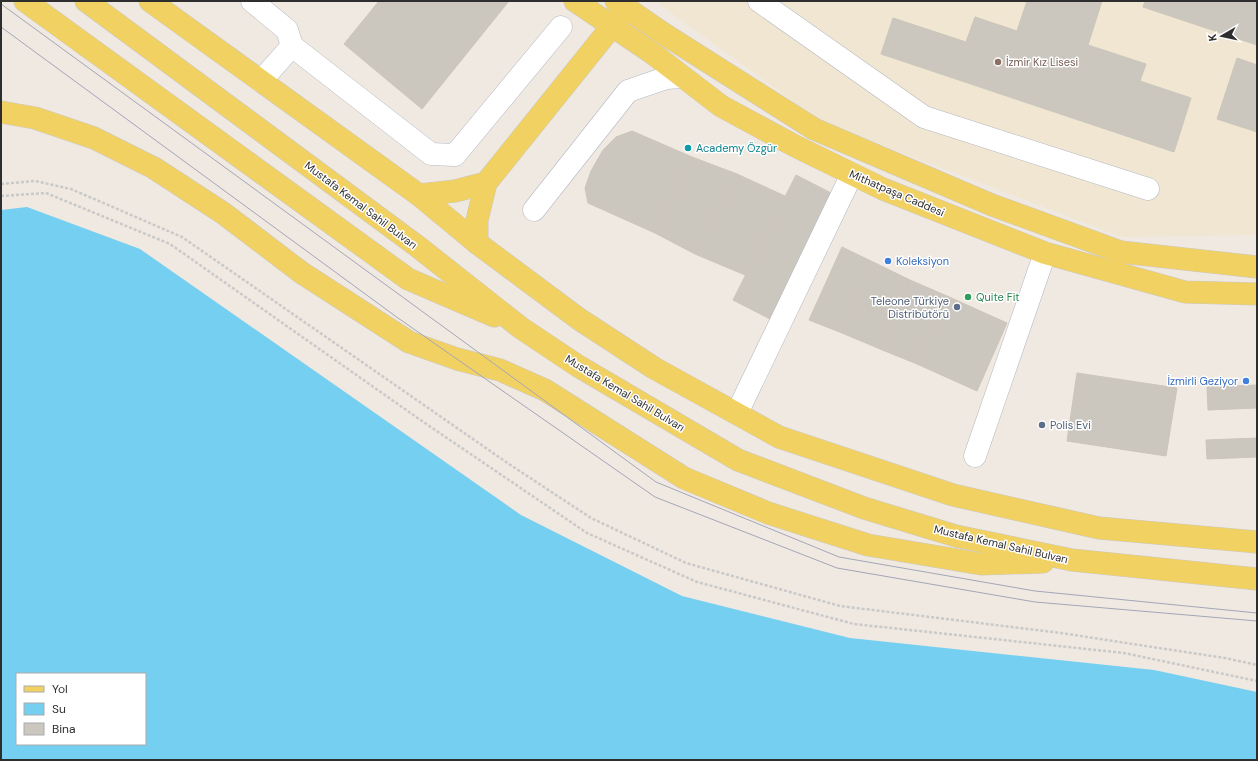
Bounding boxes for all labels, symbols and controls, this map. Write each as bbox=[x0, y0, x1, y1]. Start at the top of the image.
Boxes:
north arrow bbox=[1202, 16, 1242, 56]
text: K bbox=[1205, 33, 1220, 42]
place label: İzmir Kız Lisesi bbox=[1006, 55, 1078, 69]
marker: İzmir Kız Lisesi bbox=[993, 57, 1003, 67]
place label: Academy Özgür bbox=[696, 141, 777, 155]
marker: Academy Özgür bbox=[683, 143, 693, 153]
street label: Mustafa Kemal Sahil Bulvarı bbox=[302, 158, 420, 252]
street label: Mithatpaşa Caddesi bbox=[847, 167, 947, 219]
place label: Koleksiyon bbox=[896, 254, 949, 268]
marker: Koleksiyon bbox=[883, 256, 893, 266]
place label: Quite Fit bbox=[976, 290, 1020, 304]
marker: Quite Fit bbox=[963, 292, 973, 302]
place label: Teleone Türkiye Distribütörü bbox=[871, 294, 949, 321]
marker: Teleone Türkiye Distribütörü bbox=[952, 302, 962, 312]
street label: Mustafa Kemal Sahil Bulvarı bbox=[563, 352, 687, 434]
place label: İzmirli Geziyor bbox=[1167, 374, 1238, 388]
marker: İzmirli Geziyor bbox=[1241, 376, 1251, 386]
place label: Polis Evi bbox=[1050, 418, 1091, 432]
marker: Polis Evi bbox=[1037, 420, 1047, 430]
street label: Mustafa Kemal Sahil Bulvarı bbox=[933, 522, 1069, 566]
legend bbox=[16, 673, 146, 745]
text: Yol bbox=[52, 681, 68, 697]
text: Su bbox=[52, 701, 66, 717]
text: Bina bbox=[52, 721, 76, 737]

